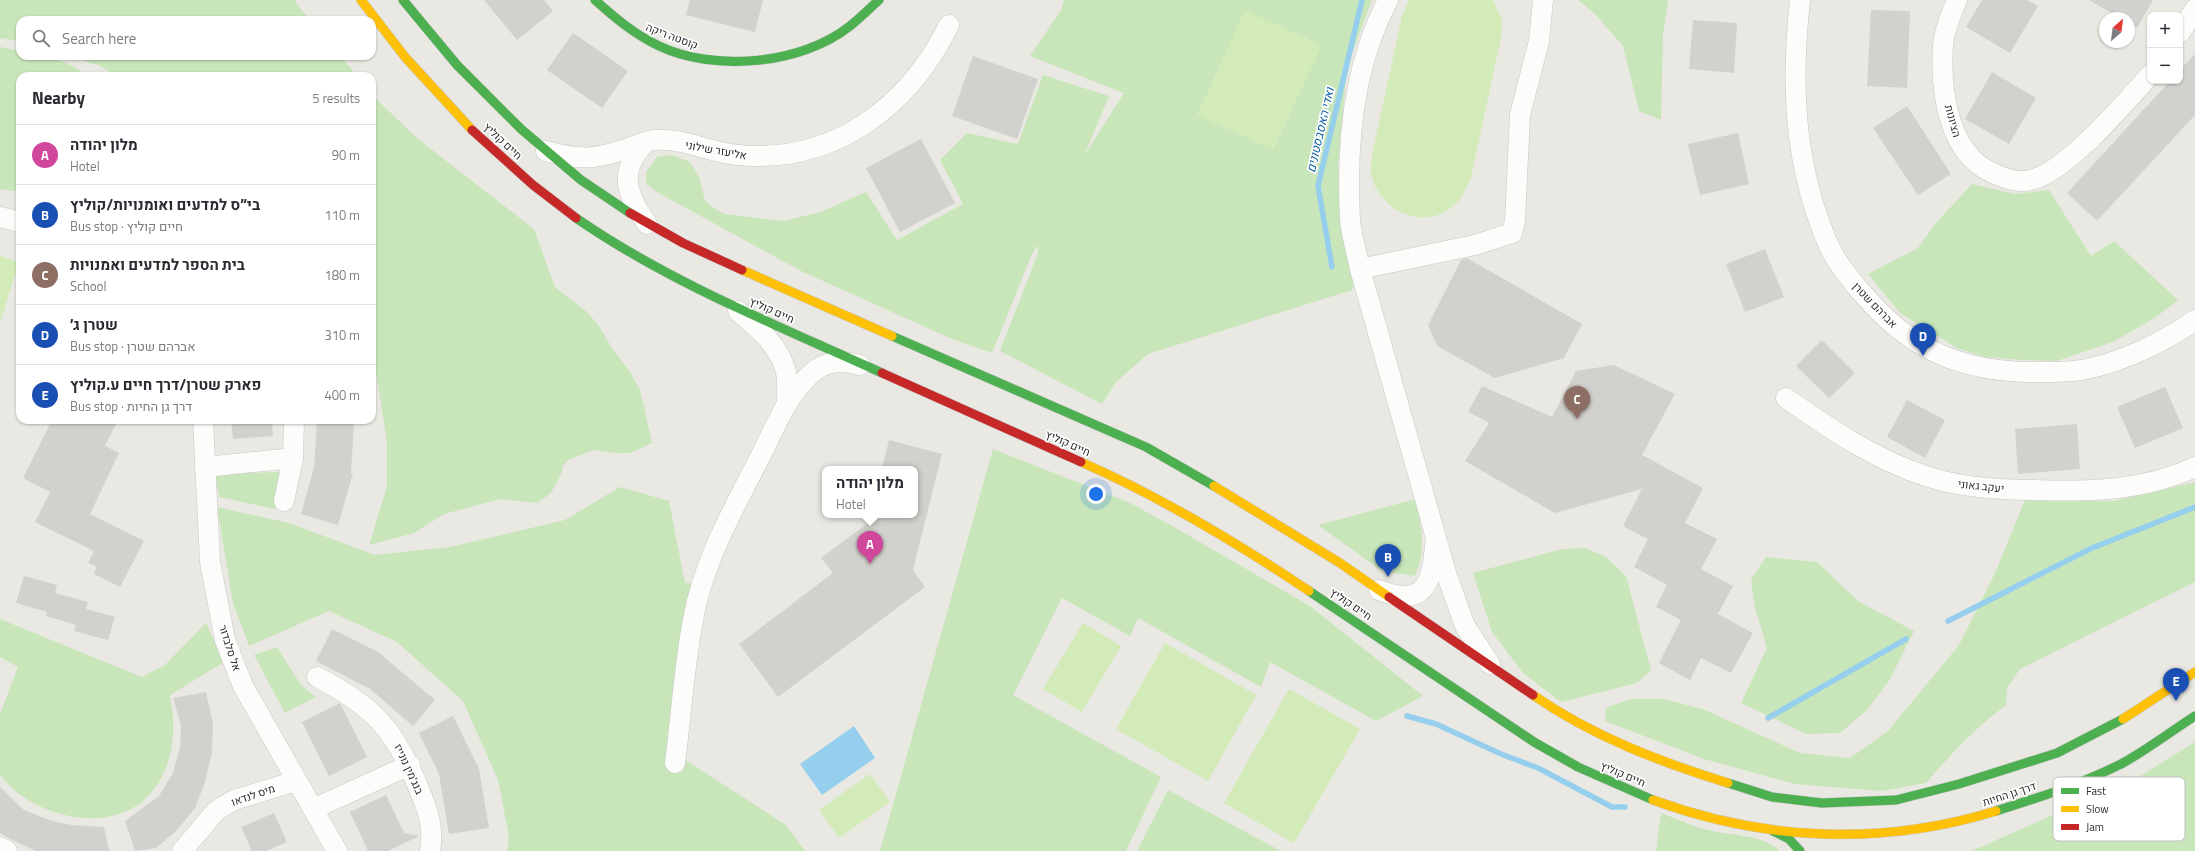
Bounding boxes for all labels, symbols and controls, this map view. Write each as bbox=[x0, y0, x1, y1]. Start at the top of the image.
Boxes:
north arrow bbox=[2099, 12, 2135, 48]
map controls bbox=[2147, 12, 2183, 84]
button: + bbox=[2147, 12, 2183, 48]
search box bbox=[16, 16, 376, 60]
street label: קוסטה ריקה bbox=[644, 19, 700, 53]
icon: search bbox=[30, 27, 52, 49]
text: Search here bbox=[62, 27, 136, 50]
button: − bbox=[2147, 48, 2183, 84]
water label: ואדי האסבסטונים bbox=[1301, 84, 1339, 174]
text: Nearby bbox=[32, 85, 85, 111]
text: 5 results bbox=[312, 88, 360, 108]
street label: הציונות bbox=[1941, 103, 1965, 139]
street label: חיים קוליץ bbox=[480, 119, 526, 163]
text: מלון יהודה bbox=[70, 133, 138, 156]
street label: אליעזר שילוני bbox=[684, 137, 748, 163]
text: A bbox=[41, 145, 49, 165]
text: 90 m bbox=[332, 145, 360, 165]
text: Hotel bbox=[70, 156, 100, 176]
text: בי״ס למדעים ואומנויות/קוליץ bbox=[70, 193, 260, 216]
text: B bbox=[41, 205, 49, 225]
text: 110 m bbox=[324, 205, 360, 225]
text: Bus stop · חיים קוליץ bbox=[70, 216, 183, 236]
text: בית הספר למדעים ואמנויות bbox=[70, 253, 245, 276]
text: C bbox=[41, 265, 49, 285]
text: 180 m bbox=[324, 265, 360, 285]
text: School bbox=[70, 276, 106, 296]
street label: אברהם שטרן bbox=[1849, 279, 1901, 331]
street label: חיים קוליץ bbox=[747, 293, 797, 327]
text: שטרן ג׳ bbox=[70, 313, 118, 336]
pin: D bbox=[1910, 323, 1936, 356]
text: D bbox=[41, 325, 49, 345]
text: 310 m bbox=[324, 325, 360, 345]
text: Bus stop · אברהם שטרן bbox=[70, 336, 195, 356]
text: פארק שטרן/דרך חיים ע.קוליץ bbox=[70, 373, 261, 396]
text: E bbox=[41, 385, 49, 405]
text: 400 m bbox=[324, 385, 360, 405]
pin: C bbox=[1564, 386, 1590, 419]
text: Bus stop · דרך גן החיות bbox=[70, 396, 192, 416]
street label: חיים קוליץ bbox=[1043, 426, 1093, 460]
popup bbox=[822, 466, 918, 518]
text: מלון יהודה bbox=[836, 471, 904, 494]
street label: יעקב גאוני bbox=[1957, 476, 2005, 496]
your location bbox=[1086, 484, 1106, 504]
text: Hotel bbox=[836, 494, 866, 514]
pin: A bbox=[857, 531, 883, 564]
pin: B bbox=[1375, 544, 1401, 577]
street label: חיים קוליץ bbox=[1327, 584, 1375, 624]
street label: אל סלבדור bbox=[215, 623, 245, 673]
pin: E bbox=[2163, 668, 2189, 701]
street label: בנג'מין נונייז bbox=[390, 741, 428, 797]
street label: חיים קוליץ bbox=[1598, 757, 1648, 791]
legend bbox=[2053, 777, 2185, 841]
street label: דרך גן החיות bbox=[1980, 778, 2038, 810]
street label: מיס לנדאו bbox=[229, 780, 277, 810]
text: Fast bbox=[2086, 783, 2106, 799]
text: Slow bbox=[2086, 801, 2109, 817]
text: Jam bbox=[2086, 819, 2104, 835]

